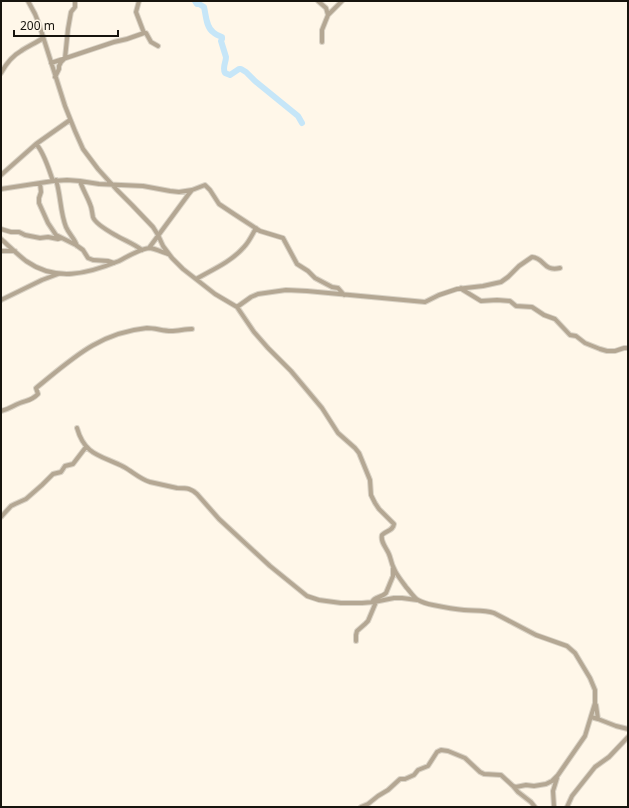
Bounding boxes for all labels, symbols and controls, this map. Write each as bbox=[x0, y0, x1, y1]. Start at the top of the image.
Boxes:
scale bar bbox=[14, 12, 118, 38]
text: 200 m bbox=[20, 17, 55, 34]

